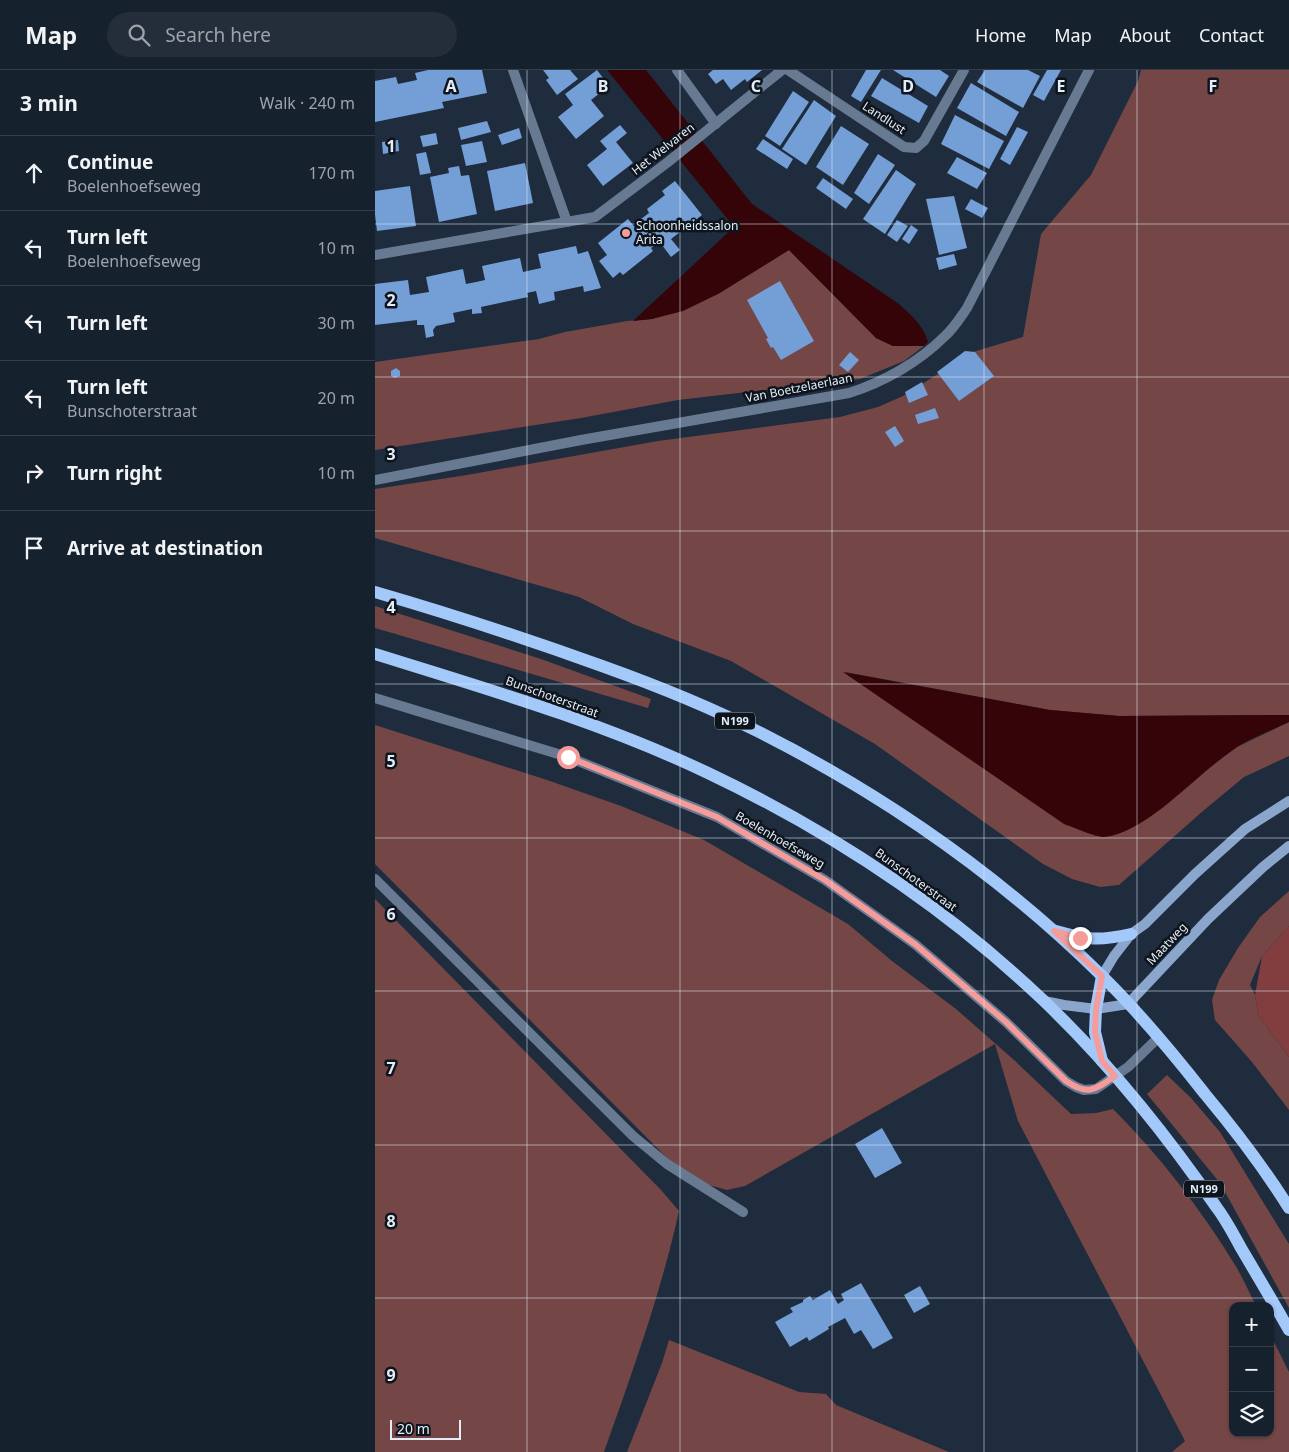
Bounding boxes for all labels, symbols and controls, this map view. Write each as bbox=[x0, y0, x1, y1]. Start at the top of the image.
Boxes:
search box bbox=[107, 12, 457, 57]
text: Map bbox=[25, 18, 77, 51]
icon: search bbox=[125, 21, 153, 49]
text: Search here bbox=[165, 22, 271, 48]
text: Home bbox=[975, 23, 1026, 47]
text: Map bbox=[1054, 23, 1092, 47]
text: About bbox=[1120, 23, 1171, 47]
text: Contact bbox=[1199, 23, 1264, 47]
text: A bbox=[445, 75, 457, 97]
text: B bbox=[598, 75, 608, 97]
text: C bbox=[751, 75, 761, 97]
text: D bbox=[902, 75, 914, 97]
text: E bbox=[1057, 75, 1066, 97]
text: F bbox=[1209, 75, 1217, 97]
text: 3 min bbox=[20, 89, 78, 117]
text: Walk · 240 m bbox=[260, 92, 355, 114]
street label: Landlust bbox=[859, 97, 910, 138]
street label: Het Welvaren bbox=[628, 119, 698, 179]
text: 1 bbox=[386, 135, 396, 157]
text: Continue bbox=[67, 149, 153, 175]
icon: ahead bbox=[20, 159, 48, 187]
text: 170 m bbox=[308, 162, 355, 184]
text: Boelenhoefseweg bbox=[67, 175, 201, 197]
place label: Schoonheidssalon Arita bbox=[636, 217, 738, 248]
text: Turn left bbox=[67, 224, 148, 250]
marker: Schoonheidssalon Arita bbox=[620, 227, 632, 239]
icon: left bbox=[20, 234, 48, 262]
text: 10 m bbox=[318, 237, 355, 259]
text: Boelenhoefseweg bbox=[67, 250, 201, 272]
text: 2 bbox=[386, 289, 396, 311]
icon: left bbox=[20, 309, 48, 337]
text: Turn left bbox=[67, 310, 148, 336]
text: 30 m bbox=[318, 312, 355, 334]
street label: Van Boetzelaerlaan bbox=[744, 369, 854, 406]
text: Turn left bbox=[67, 374, 148, 400]
icon: left bbox=[20, 384, 48, 412]
text: 20 m bbox=[318, 387, 355, 409]
text: Bunschoterstraat bbox=[67, 400, 197, 422]
text: 3 bbox=[386, 443, 396, 465]
icon: right bbox=[20, 459, 48, 487]
text: Turn right bbox=[67, 460, 162, 486]
text: 10 m bbox=[318, 462, 355, 484]
icon: arrive bbox=[20, 534, 48, 562]
text: Arrive at destination bbox=[67, 535, 263, 561]
text: 4 bbox=[386, 596, 396, 618]
street label: Bunschoterstraat bbox=[503, 672, 601, 721]
road number: N199 bbox=[715, 712, 755, 729]
route start bbox=[557, 746, 580, 769]
text: 5 bbox=[386, 750, 396, 772]
street label: Boelenhoefseweg bbox=[732, 807, 828, 872]
street label: Bunschoterstraat bbox=[872, 844, 961, 916]
text: 6 bbox=[386, 903, 396, 925]
street label: Maatweg bbox=[1143, 919, 1191, 969]
route end bbox=[1069, 927, 1092, 950]
text: 7 bbox=[386, 1057, 396, 1079]
road number: N199 bbox=[1184, 1180, 1224, 1198]
text: 8 bbox=[386, 1210, 396, 1232]
map controls bbox=[1229, 1302, 1274, 1437]
button: + bbox=[1229, 1302, 1274, 1347]
button: − bbox=[1229, 1347, 1274, 1392]
text: 9 bbox=[386, 1364, 396, 1386]
button: layers bbox=[1229, 1392, 1274, 1437]
scale bar bbox=[390, 1417, 461, 1440]
text: 20 m bbox=[397, 1419, 430, 1438]

